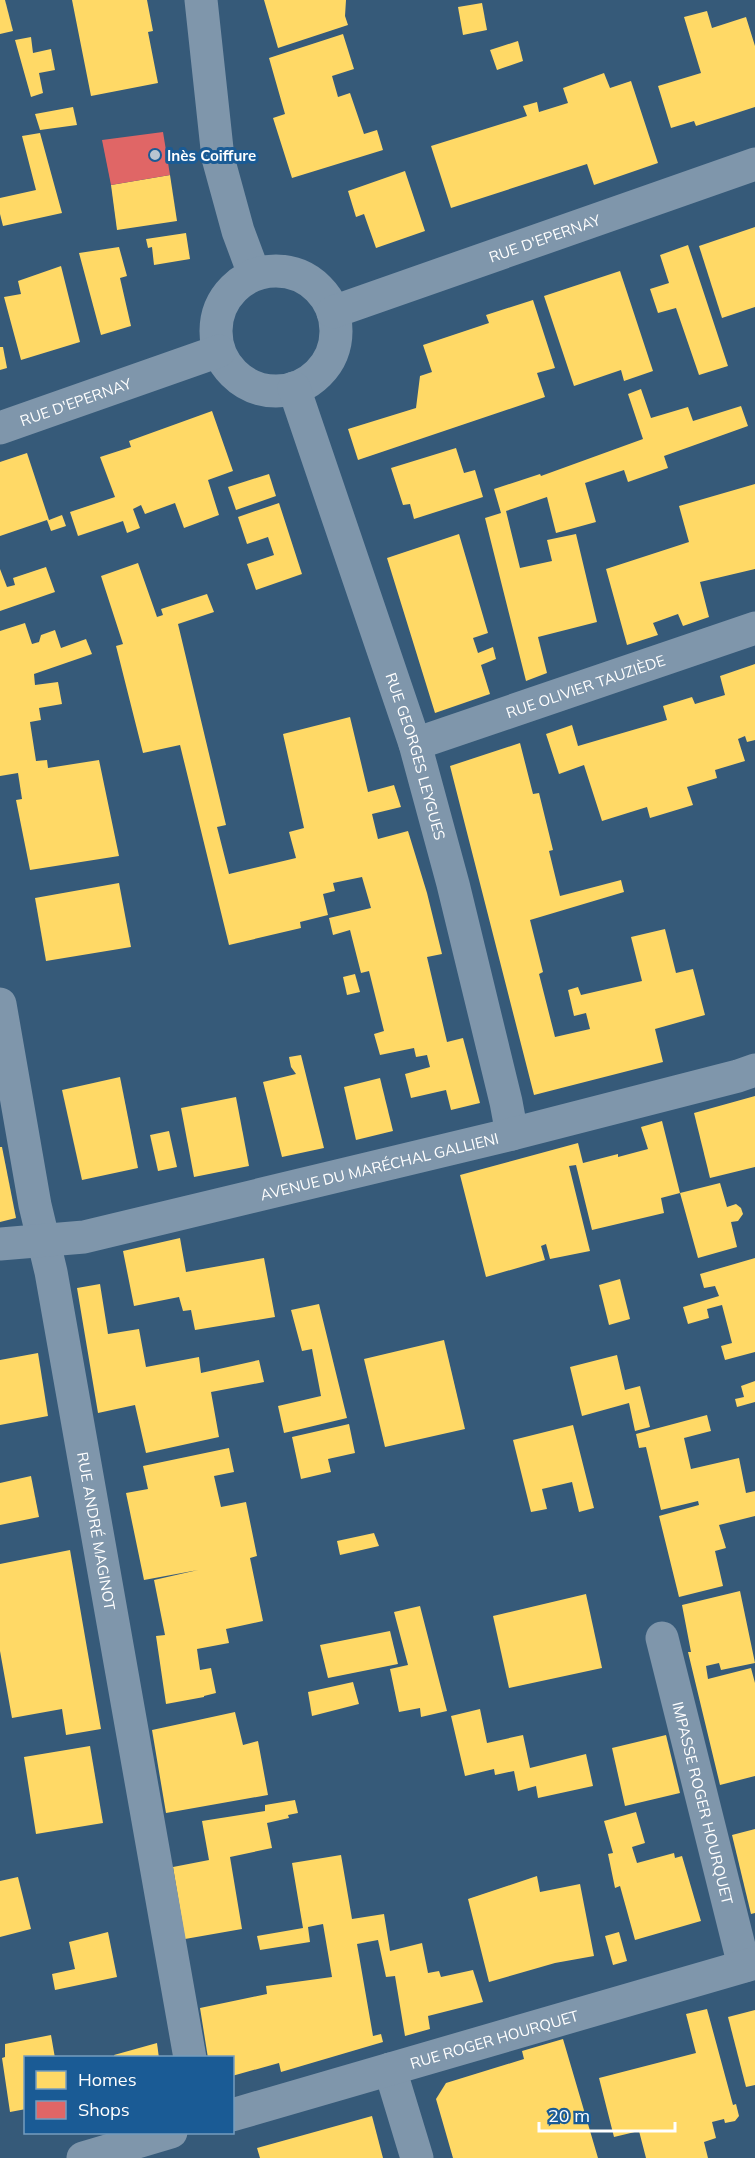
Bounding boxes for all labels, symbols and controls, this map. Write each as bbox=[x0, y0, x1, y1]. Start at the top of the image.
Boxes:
place label: Inès Coiffure bbox=[167, 146, 256, 165]
marker: Inès Coiffure bbox=[148, 148, 162, 162]
street label: RUE D'EPERNAY bbox=[486, 209, 603, 266]
street label: RUE D'EPERNAY bbox=[17, 373, 135, 430]
street label: RUE OLIVIER TAUZIÈDE bbox=[503, 650, 668, 722]
street label: RUE GEORGES LEYGUES bbox=[382, 670, 450, 842]
street label: AVENUE DU MARÉCHAL GALLIENI bbox=[258, 1128, 500, 1204]
street label: RUE ANDRÉ MAGINOT bbox=[73, 1450, 120, 1612]
street label: IMPASSE ROGER HOURQUET bbox=[669, 1699, 738, 1906]
street label: RUE ROGER HOURQUET bbox=[408, 2005, 581, 2072]
legend bbox=[24, 2056, 234, 2134]
text: Homes bbox=[78, 2068, 137, 2091]
scale bar bbox=[539, 2095, 676, 2133]
text: Shops bbox=[78, 2098, 130, 2121]
text: 20 m bbox=[548, 2104, 590, 2127]

